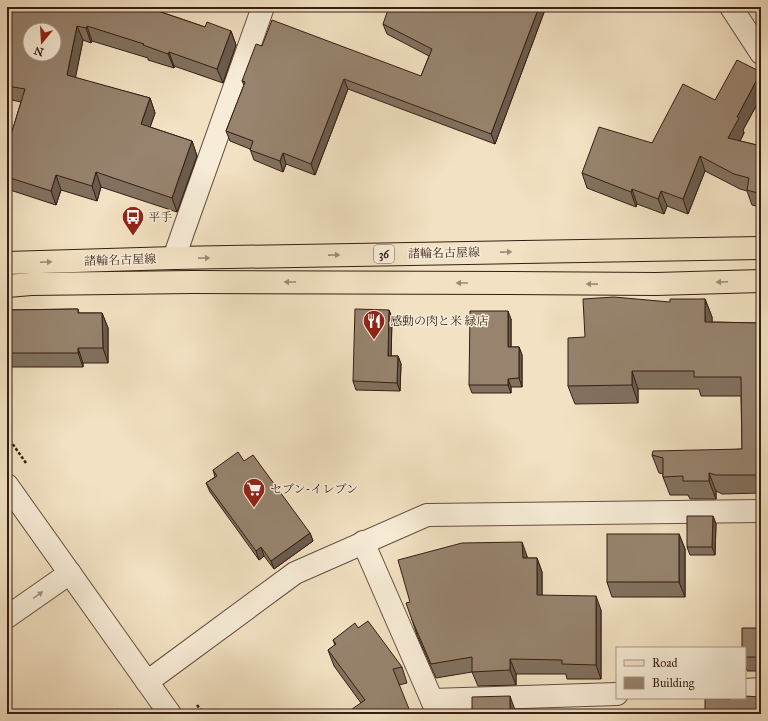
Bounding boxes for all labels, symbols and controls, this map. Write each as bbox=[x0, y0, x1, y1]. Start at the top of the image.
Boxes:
north arrow bbox=[22, 22, 62, 62]
text: N bbox=[32, 43, 46, 59]
bus stop icon: 平手 bbox=[120, 204, 146, 237]
place label: 平手 bbox=[148, 210, 172, 224]
road number: 36 bbox=[374, 245, 394, 263]
street label: 諸輪名古屋線 bbox=[408, 245, 480, 261]
one-way arrow bbox=[500, 249, 513, 255]
street label: 諸輪名古屋線 bbox=[84, 252, 156, 268]
one-way arrow bbox=[328, 252, 341, 258]
one-way arrow bbox=[198, 254, 210, 261]
one-way arrow bbox=[40, 259, 53, 265]
one-way arrow bbox=[283, 279, 296, 285]
one-way arrow bbox=[715, 279, 728, 285]
one-way arrow bbox=[455, 280, 468, 286]
one-way arrow bbox=[585, 281, 598, 287]
restaurant icon: 感動の肉と米 緑店 bbox=[361, 308, 387, 341]
place label: 感動の肉と米 緑店 bbox=[390, 314, 489, 328]
supermarket icon: セブン-イレブン bbox=[241, 476, 267, 509]
place label: セブン-イレブン bbox=[270, 482, 358, 496]
one-way arrow bbox=[33, 591, 44, 599]
legend bbox=[616, 647, 746, 699]
text: Road bbox=[652, 656, 678, 670]
text: Building bbox=[652, 676, 695, 691]

